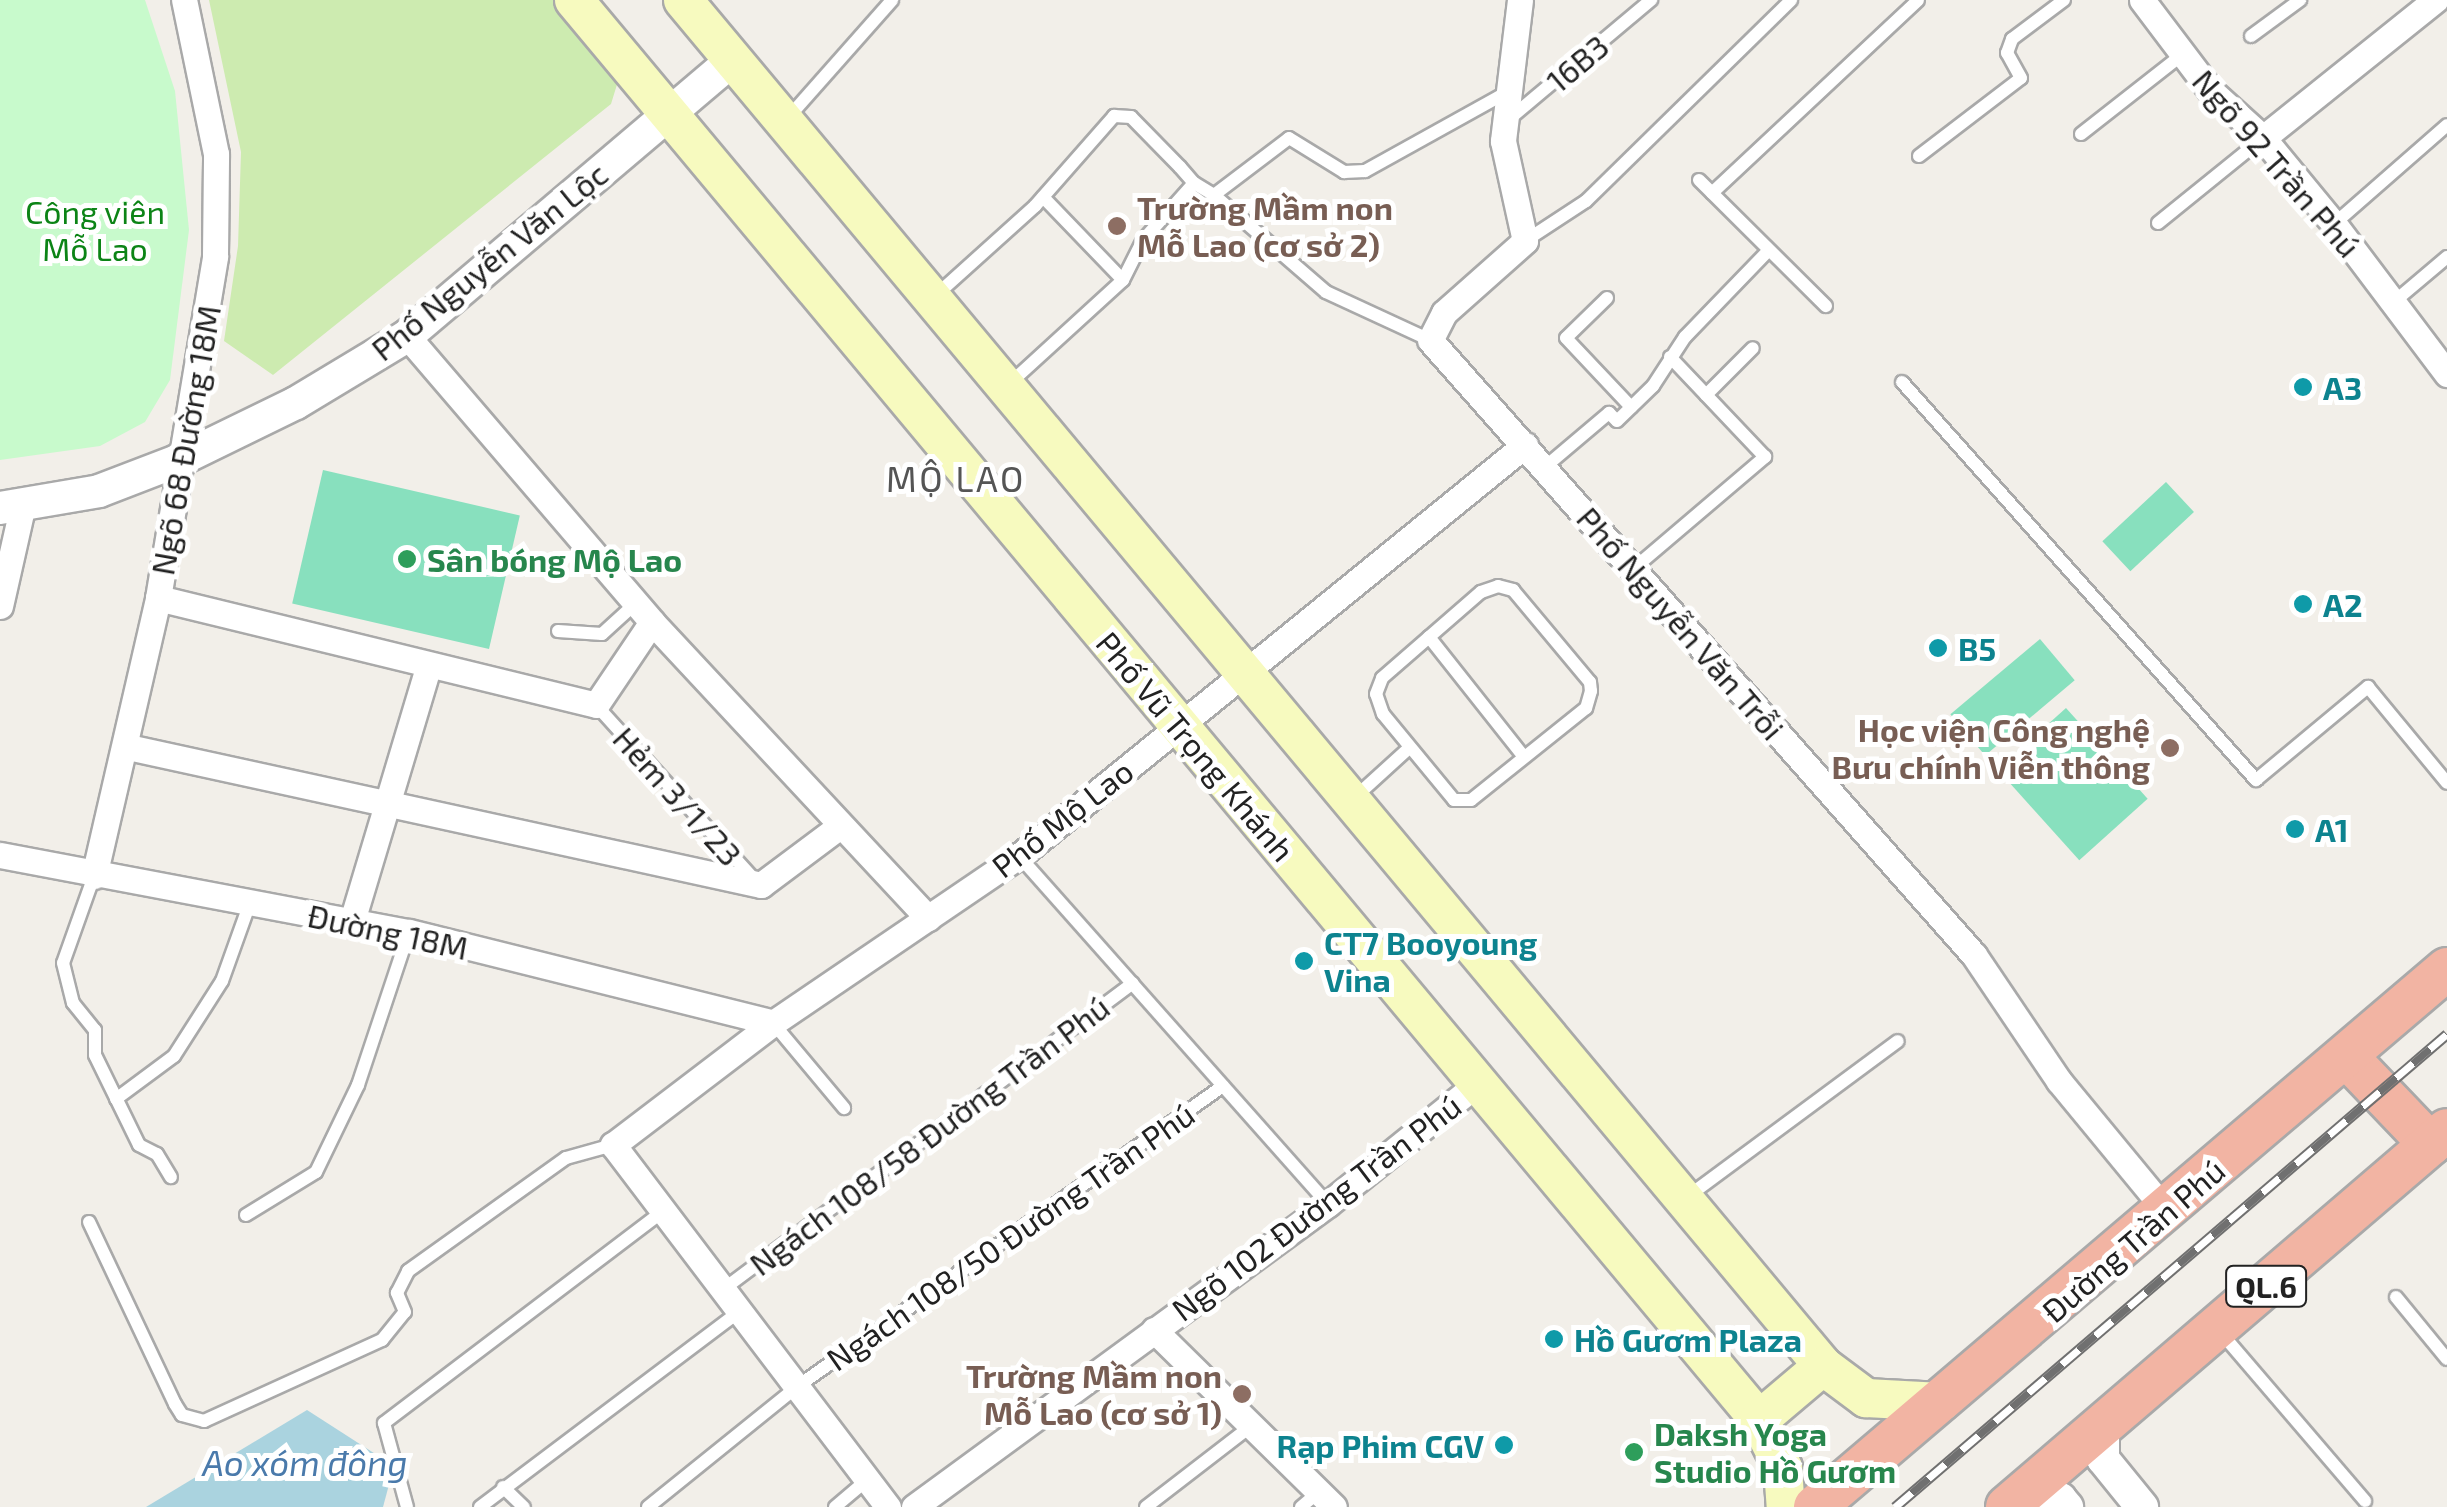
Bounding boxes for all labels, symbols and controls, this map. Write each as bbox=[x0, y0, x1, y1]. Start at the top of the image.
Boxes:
street label: 16B3 bbox=[1538, 26, 1616, 100]
street label: Ngõ 92 Trần Phú bbox=[2185, 61, 2369, 265]
street label: Phố Nguyễn Văn Lộc bbox=[363, 154, 615, 368]
place label: Trường Mầm non Mỗ Lao (cơ sở 2) bbox=[1137, 189, 1393, 264]
park label: Công viên Mỗ Lao bbox=[25, 193, 165, 268]
marker: Trường Mầm non Mỗ Lao (cơ sở 2) bbox=[1106, 215, 1128, 237]
street label: Ngõ 68 Đường 18M bbox=[142, 302, 228, 578]
place label: A3 bbox=[2323, 368, 2362, 406]
marker: A3 bbox=[2292, 376, 2314, 398]
district label: MỘ LAO bbox=[886, 457, 1026, 499]
street label: Phố Nguyễn Văn Trỗi bbox=[1569, 498, 1793, 748]
place label: Sân bóng Mộ Lao bbox=[427, 540, 682, 578]
marker: Sân bóng Mộ Lao bbox=[396, 548, 418, 570]
place label: A2 bbox=[2323, 585, 2362, 623]
marker: A2 bbox=[2292, 593, 2314, 615]
street label: Phố Vũ Trọng Khánh bbox=[1088, 623, 1304, 869]
place label: B5 bbox=[1958, 629, 1996, 667]
marker: B5 bbox=[1927, 637, 1949, 659]
place label: Học viện Công nghệ Bưu chính Viễn thông bbox=[1830, 711, 2150, 786]
street label: Hẻm 3/1/23 bbox=[606, 719, 750, 873]
marker: Học viện Công nghệ Bưu chính Viễn thông bbox=[2159, 737, 2181, 759]
street label: Phố Mộ Lao bbox=[984, 751, 1140, 885]
place label: A1 bbox=[2315, 810, 2349, 848]
marker: A1 bbox=[2284, 818, 2306, 840]
street label: Đường 18M bbox=[304, 895, 472, 967]
place label: CT7 Booyoung Vina bbox=[1324, 924, 1537, 999]
marker: CT7 Booyoung Vina bbox=[1293, 950, 1315, 972]
street label: Ngách 108/58 Đường Trần Phú bbox=[741, 987, 1117, 1283]
street label: Ngõ 102 Đường Trần Phú bbox=[1164, 1085, 1468, 1329]
street label: Ngách 108/50 Đường Trần Phú bbox=[818, 1094, 1202, 1378]
street label: Đường Trần Phú bbox=[2034, 1150, 2232, 1330]
road number: QL.6 bbox=[2224, 1261, 2308, 1311]
place label: Hồ Gươm Plaza bbox=[1574, 1320, 1802, 1358]
marker: Hồ Gươm Plaza bbox=[1543, 1328, 1565, 1350]
place label: Trường Mầm non Mỗ Lao (cơ sở 1) bbox=[966, 1357, 1222, 1432]
marker: Trường Mầm non Mỗ Lao (cơ sở 1) bbox=[1231, 1383, 1253, 1405]
place label: Daksh Yoga Studio Hồ Gươm bbox=[1654, 1415, 1896, 1490]
place label: Rạp Phim CGV bbox=[1276, 1426, 1484, 1464]
marker: Rạp Phim CGV bbox=[1493, 1434, 1515, 1456]
water label: Ao xóm đông bbox=[202, 1441, 408, 1483]
marker: Daksh Yoga Studio Hồ Gươm bbox=[1623, 1441, 1645, 1463]

